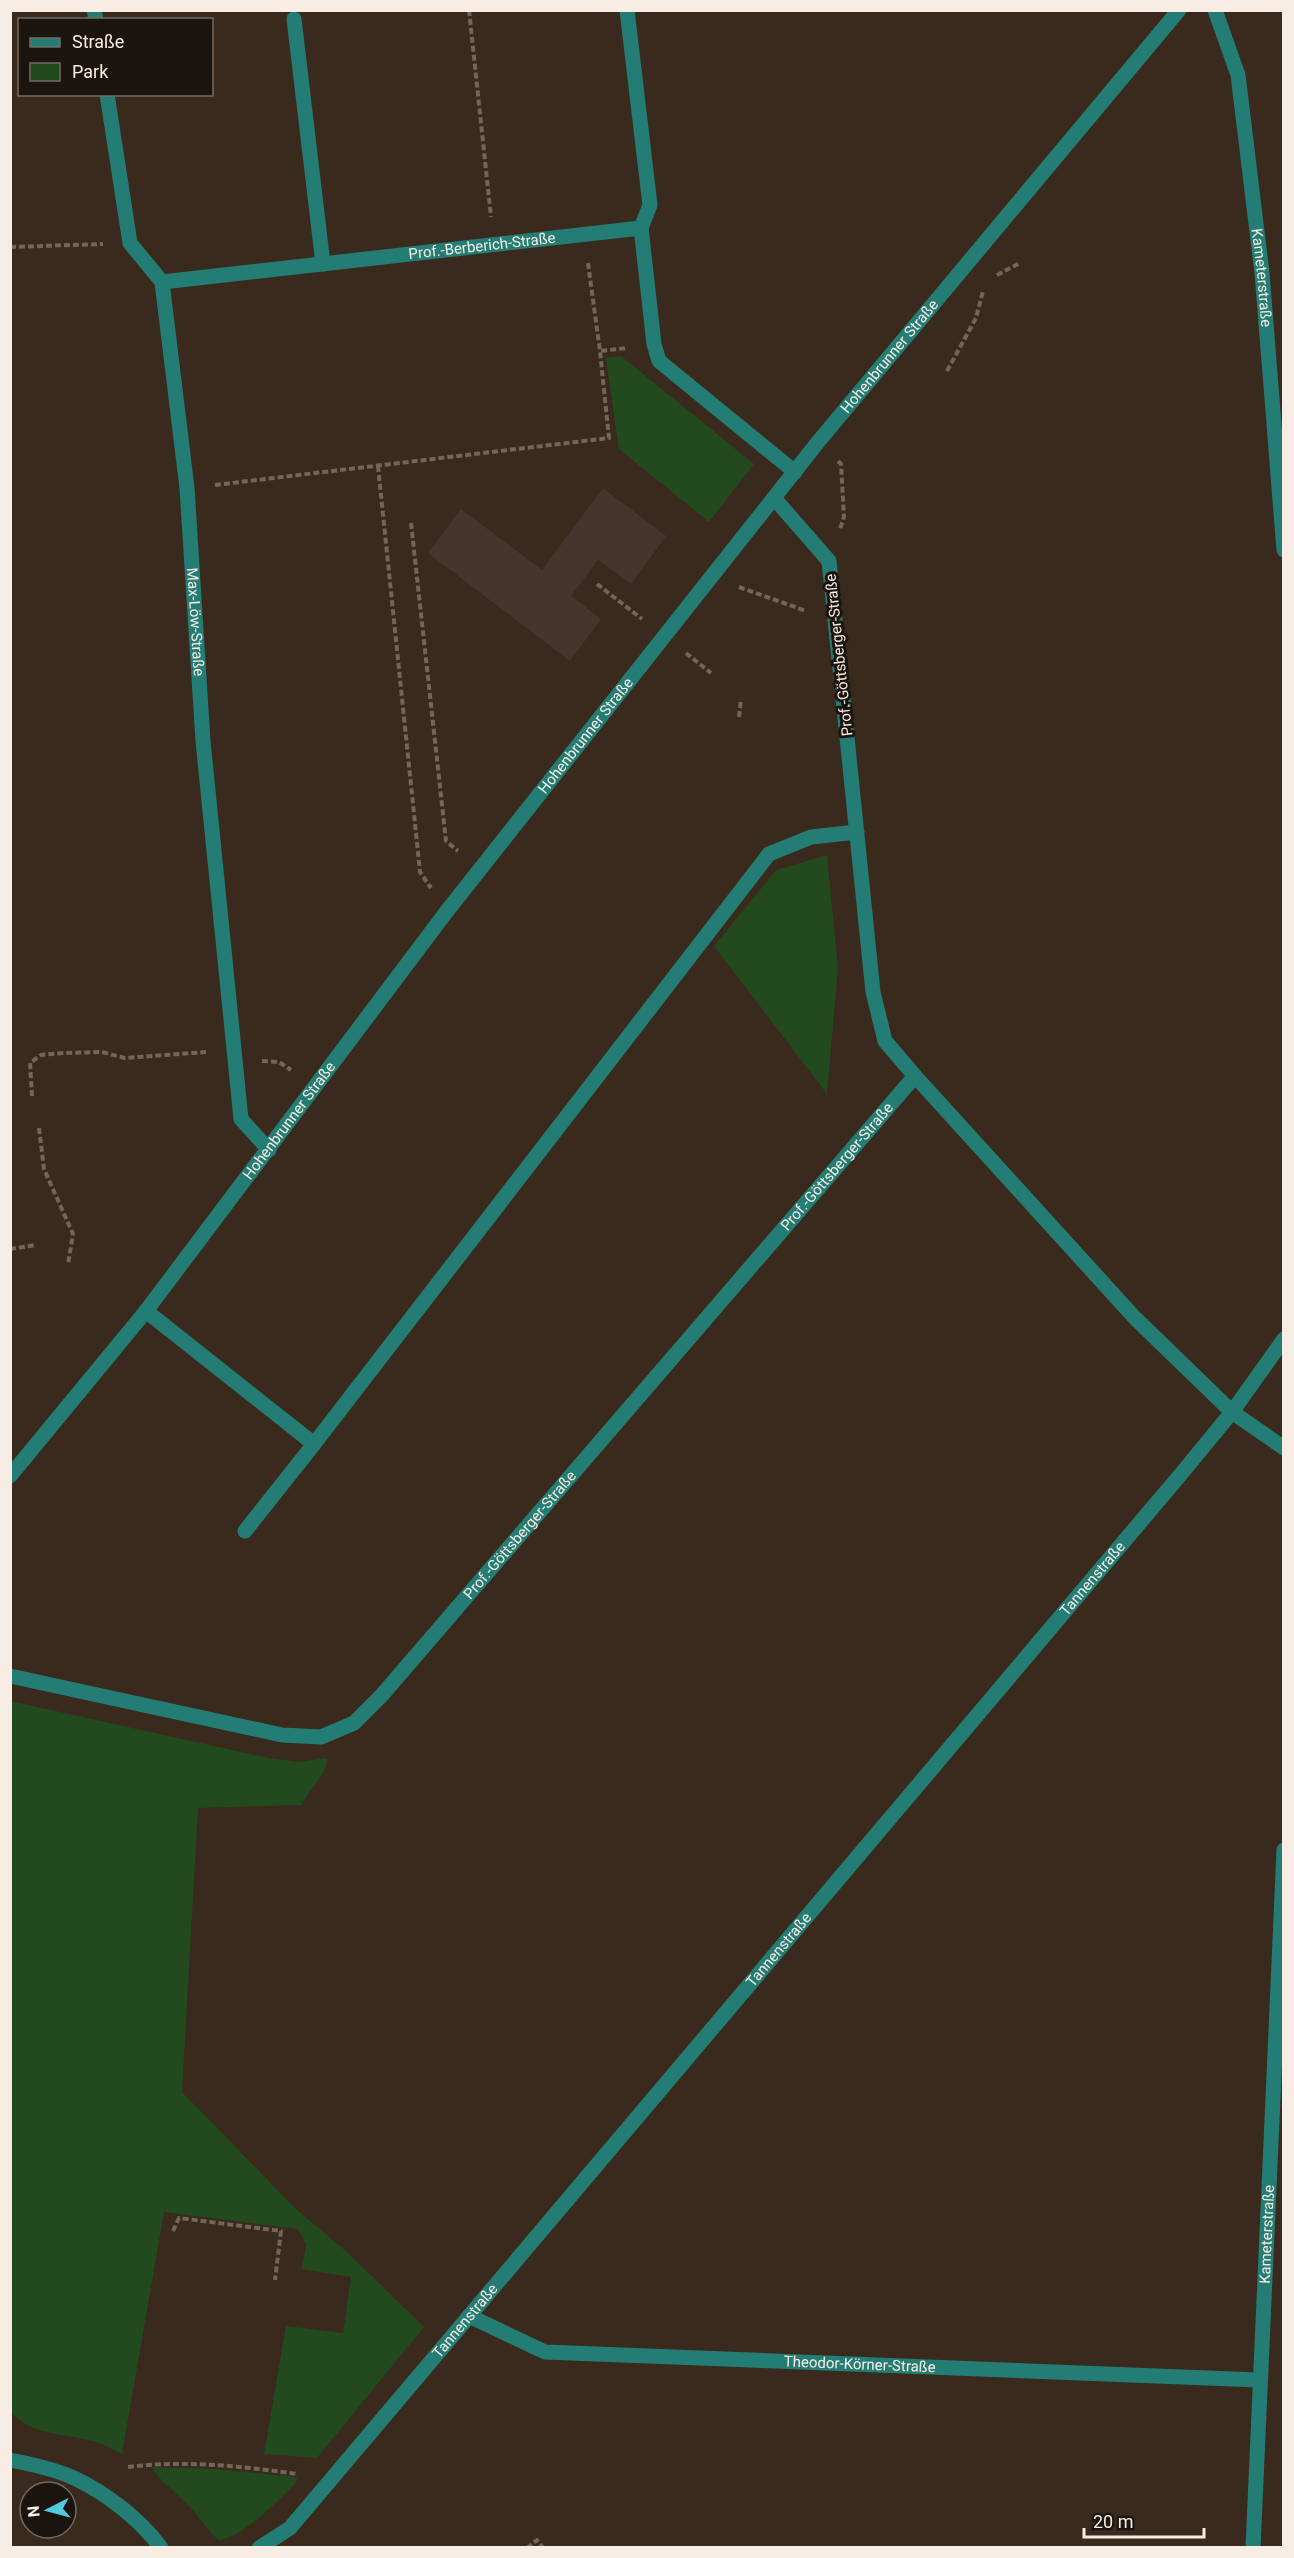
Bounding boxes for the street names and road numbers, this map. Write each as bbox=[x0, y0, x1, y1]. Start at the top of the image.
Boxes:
street label: Kameterstraße bbox=[1248, 227, 1275, 328]
street label: Prof.-Berberich-Straße bbox=[408, 229, 556, 263]
street label: Hohenbrunner Straße bbox=[837, 296, 942, 417]
street label: Max-Löw-Straße bbox=[183, 567, 208, 677]
street label: Prof.-Göttsberger-Straße bbox=[822, 573, 856, 737]
street label: Hohenbrunner Straße bbox=[534, 674, 637, 797]
street label: Hohenbrunner Straße bbox=[239, 1058, 339, 1183]
street label: Prof.-Göttsberger-Straße bbox=[777, 1099, 897, 1234]
street label: Prof.-Göttsberger-Straße bbox=[460, 1467, 580, 1603]
street label: Tannenstraße bbox=[1056, 1538, 1129, 1619]
street label: Tannenstraße bbox=[742, 1909, 815, 1991]
street label: Kameterstraße bbox=[1256, 2184, 1278, 2284]
street label: Tannenstraße bbox=[429, 2280, 502, 2362]
street label: Theodor-Körner-Straße bbox=[783, 2352, 936, 2376]

